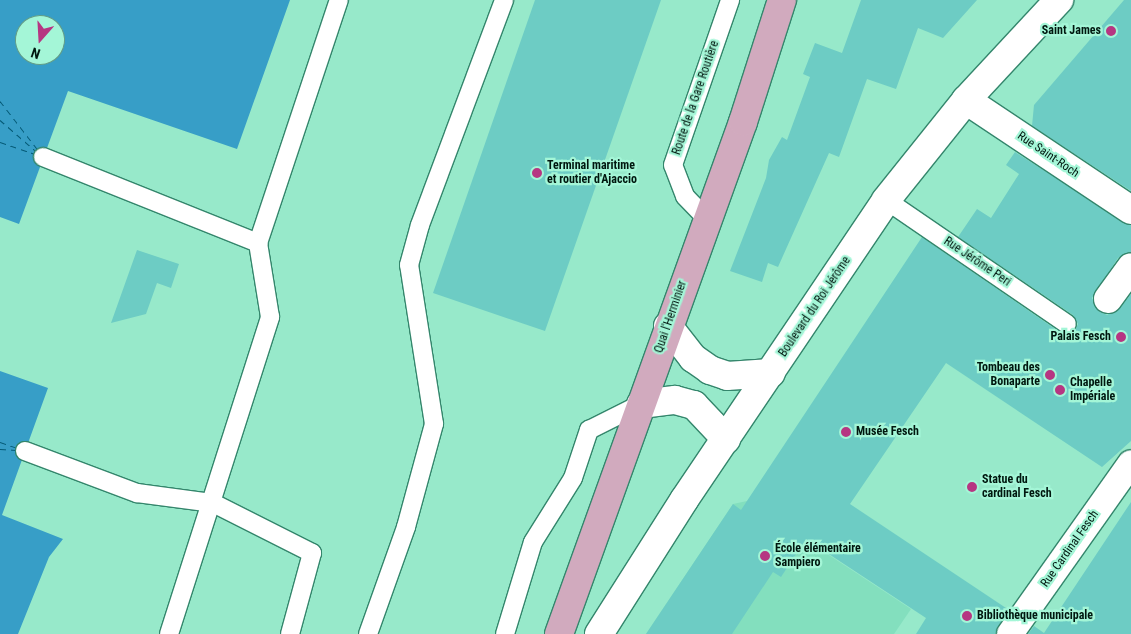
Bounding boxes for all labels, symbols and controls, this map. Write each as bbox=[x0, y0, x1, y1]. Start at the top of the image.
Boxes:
north arrow bbox=[15, 15, 65, 65]
place label: Saint James bbox=[1042, 24, 1101, 38]
marker: Saint James bbox=[1105, 25, 1117, 37]
street label: Route de la Gare Routière bbox=[670, 39, 722, 157]
text: N bbox=[29, 44, 42, 62]
street label: Rue Saint-Roch bbox=[1014, 129, 1082, 181]
place label: Terminal maritime et routier d'Ajaccio bbox=[547, 159, 637, 187]
marker: Terminal maritime et routier d'Ajaccio bbox=[531, 167, 543, 179]
street label: Rue Jérôme Peri bbox=[941, 234, 1013, 290]
street label: Boulevard du Roi Jérôme bbox=[776, 254, 854, 360]
street label: Quai l'Herminier bbox=[652, 279, 690, 355]
place label: Palais Fesch bbox=[1050, 330, 1111, 344]
marker: Palais Fesch bbox=[1115, 331, 1127, 343]
place label: Tombeau des Bonaparte bbox=[977, 361, 1040, 389]
marker: Tombeau des Bonaparte bbox=[1044, 369, 1056, 381]
place label: Chapelle Impériale bbox=[1070, 376, 1115, 404]
marker: Chapelle Impériale bbox=[1054, 384, 1066, 396]
place label: Musée Fesch bbox=[856, 425, 919, 439]
marker: Musée Fesch bbox=[840, 426, 852, 438]
place label: Statue du cardinal Fesch bbox=[982, 473, 1052, 501]
marker: Statue du cardinal Fesch bbox=[966, 481, 978, 493]
street label: Rue Cardinal Fesch bbox=[1038, 508, 1102, 590]
place label: École élémentaire Sampiero bbox=[775, 542, 861, 570]
marker: École élémentaire Sampiero bbox=[759, 550, 771, 562]
place label: Bibliothèque municipale bbox=[977, 609, 1093, 623]
marker: Bibliothèque municipale bbox=[961, 610, 973, 622]

